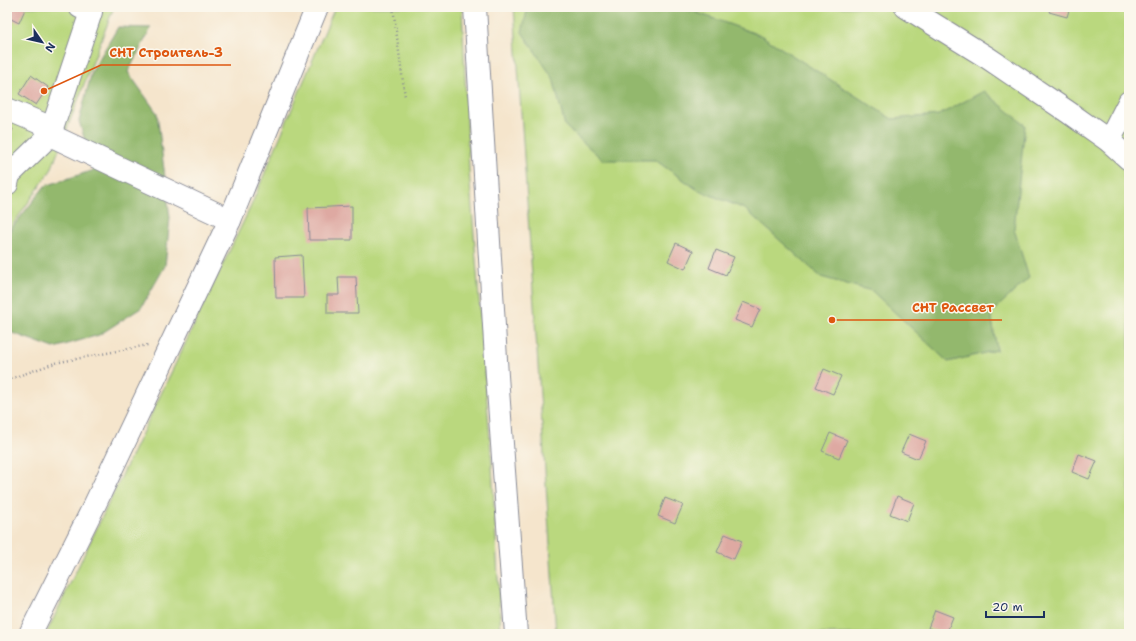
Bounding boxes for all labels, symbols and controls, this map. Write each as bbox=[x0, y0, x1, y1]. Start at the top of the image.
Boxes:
north arrow bbox=[22, 22, 62, 62]
text: N bbox=[41, 40, 59, 55]
callout: СНТ Строитель-3 bbox=[101, 40, 231, 65]
text: СНТ Строитель-3 bbox=[109, 44, 223, 61]
callout: СНТ Рассвет bbox=[904, 295, 1002, 320]
text: СНТ Рассвет bbox=[912, 299, 994, 316]
scale bar bbox=[986, 593, 1044, 619]
text: 20 m bbox=[992, 599, 1023, 615]

